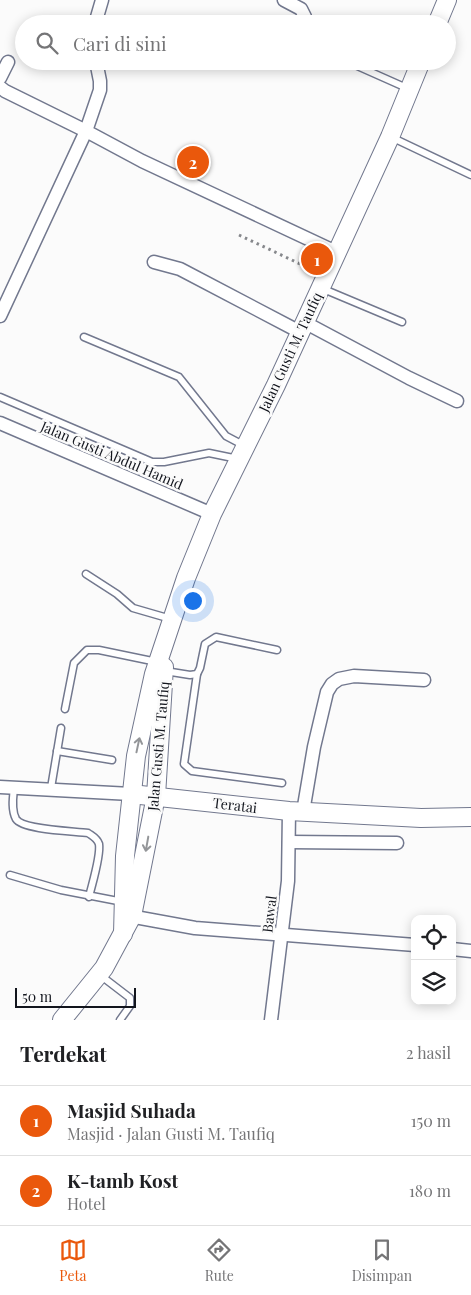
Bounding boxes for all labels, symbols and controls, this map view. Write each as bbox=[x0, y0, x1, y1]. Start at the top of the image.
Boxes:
search box bbox=[15, 15, 456, 70]
icon: search bbox=[33, 29, 61, 57]
text: Cari di sini bbox=[73, 30, 167, 56]
pin: 2 bbox=[177, 143, 209, 181]
pin: 1 bbox=[301, 240, 333, 278]
street label: Jalan Gusti M. Taufiq bbox=[254, 289, 326, 416]
street label: Jalan Gusti Abdul Hamid bbox=[37, 416, 186, 494]
your location bbox=[180, 588, 206, 614]
street label: Jalan Gusti M. Taufiq bbox=[143, 680, 173, 813]
one-way arrow bbox=[134, 738, 144, 754]
street label: Teratai bbox=[212, 793, 258, 817]
one-way arrow bbox=[142, 835, 152, 851]
street label: Bawal bbox=[257, 894, 281, 934]
map controls bbox=[411, 915, 456, 1005]
button: locate bbox=[411, 915, 456, 960]
button: layers bbox=[411, 960, 456, 1005]
scale bar bbox=[15, 985, 136, 1008]
text: 50 m bbox=[22, 987, 52, 1006]
text: Terdekat bbox=[20, 1039, 107, 1067]
text: 2 hasil bbox=[406, 1042, 451, 1063]
text: Masjid Suhada bbox=[67, 1097, 196, 1123]
text: 1 bbox=[33, 1110, 39, 1131]
text: 150 m bbox=[411, 1110, 451, 1131]
text: Masjid · Jalan Gusti M. Taufiq bbox=[67, 1123, 275, 1144]
text: K-tamb Kost bbox=[67, 1167, 178, 1193]
text: 2 bbox=[32, 1180, 40, 1201]
text: 180 m bbox=[409, 1180, 451, 1201]
text: Hotel bbox=[67, 1193, 106, 1214]
tab: Peta bbox=[59, 1236, 87, 1285]
tab: Rute bbox=[205, 1236, 234, 1285]
tab: Disimpan bbox=[352, 1236, 412, 1285]

